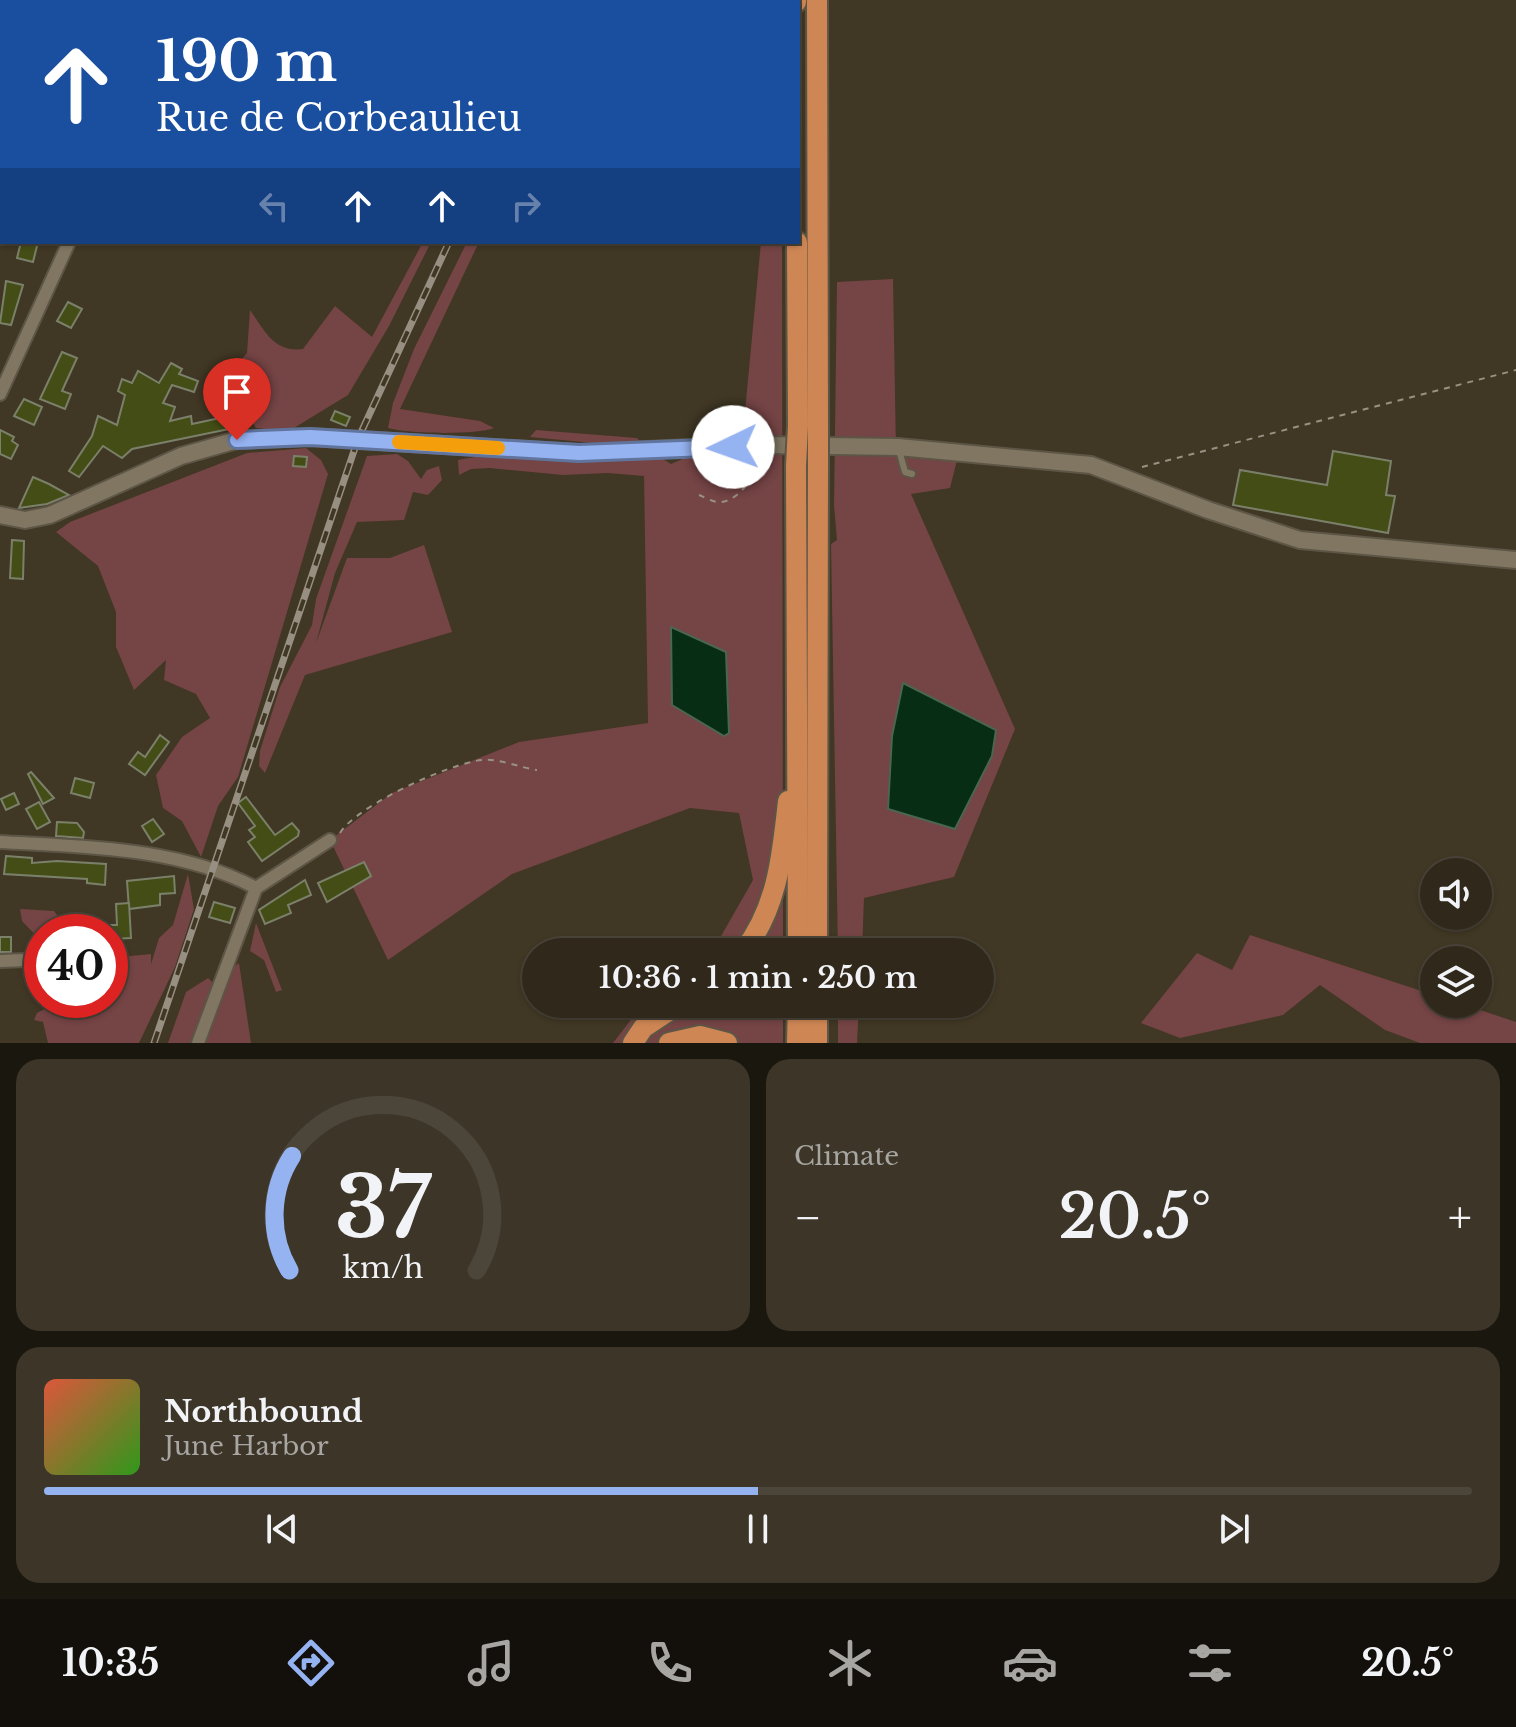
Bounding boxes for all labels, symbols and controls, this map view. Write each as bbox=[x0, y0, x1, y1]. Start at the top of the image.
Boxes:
text: 190 m bbox=[156, 27, 337, 96]
icon: ahead bbox=[24, 32, 128, 136]
text: Rue de Corbeaulieu bbox=[156, 96, 521, 141]
icon: left bbox=[252, 184, 296, 228]
icon: ahead bbox=[336, 184, 380, 228]
icon: ahead bbox=[420, 184, 464, 228]
icon: right bbox=[504, 184, 548, 228]
pin bbox=[203, 358, 271, 440]
icon: arrive bbox=[215, 370, 259, 414]
position arrow bbox=[691, 405, 775, 489]
map controls bbox=[1420, 858, 1492, 1018]
button: sound bbox=[1420, 858, 1492, 930]
speed limit sign: 40 bbox=[24, 914, 128, 1018]
button: layers bbox=[1420, 946, 1492, 1018]
text: 10:36 · 1 min · 250 m bbox=[599, 959, 917, 996]
text: Climate bbox=[794, 1140, 899, 1172]
text: 37 bbox=[335, 1156, 432, 1259]
text: 20.5° bbox=[1058, 1180, 1211, 1254]
text: − bbox=[794, 1190, 822, 1245]
text: + bbox=[1448, 1190, 1472, 1245]
text: km/h bbox=[342, 1250, 424, 1286]
text: Northbound bbox=[164, 1393, 363, 1430]
text: June Harbor bbox=[164, 1430, 329, 1462]
icon: previous bbox=[260, 1507, 304, 1551]
icon: pause bbox=[736, 1507, 780, 1551]
icon: next bbox=[1212, 1507, 1256, 1551]
icon: directions bbox=[283, 1635, 339, 1691]
icon: music bbox=[463, 1635, 519, 1691]
icon: phone bbox=[642, 1635, 698, 1691]
icon: climate bbox=[822, 1635, 878, 1691]
icon: car bbox=[1002, 1635, 1058, 1691]
icon: filters bbox=[1182, 1635, 1238, 1691]
text: 10:35 bbox=[62, 1641, 159, 1686]
text: 20.5° bbox=[1361, 1641, 1454, 1686]

